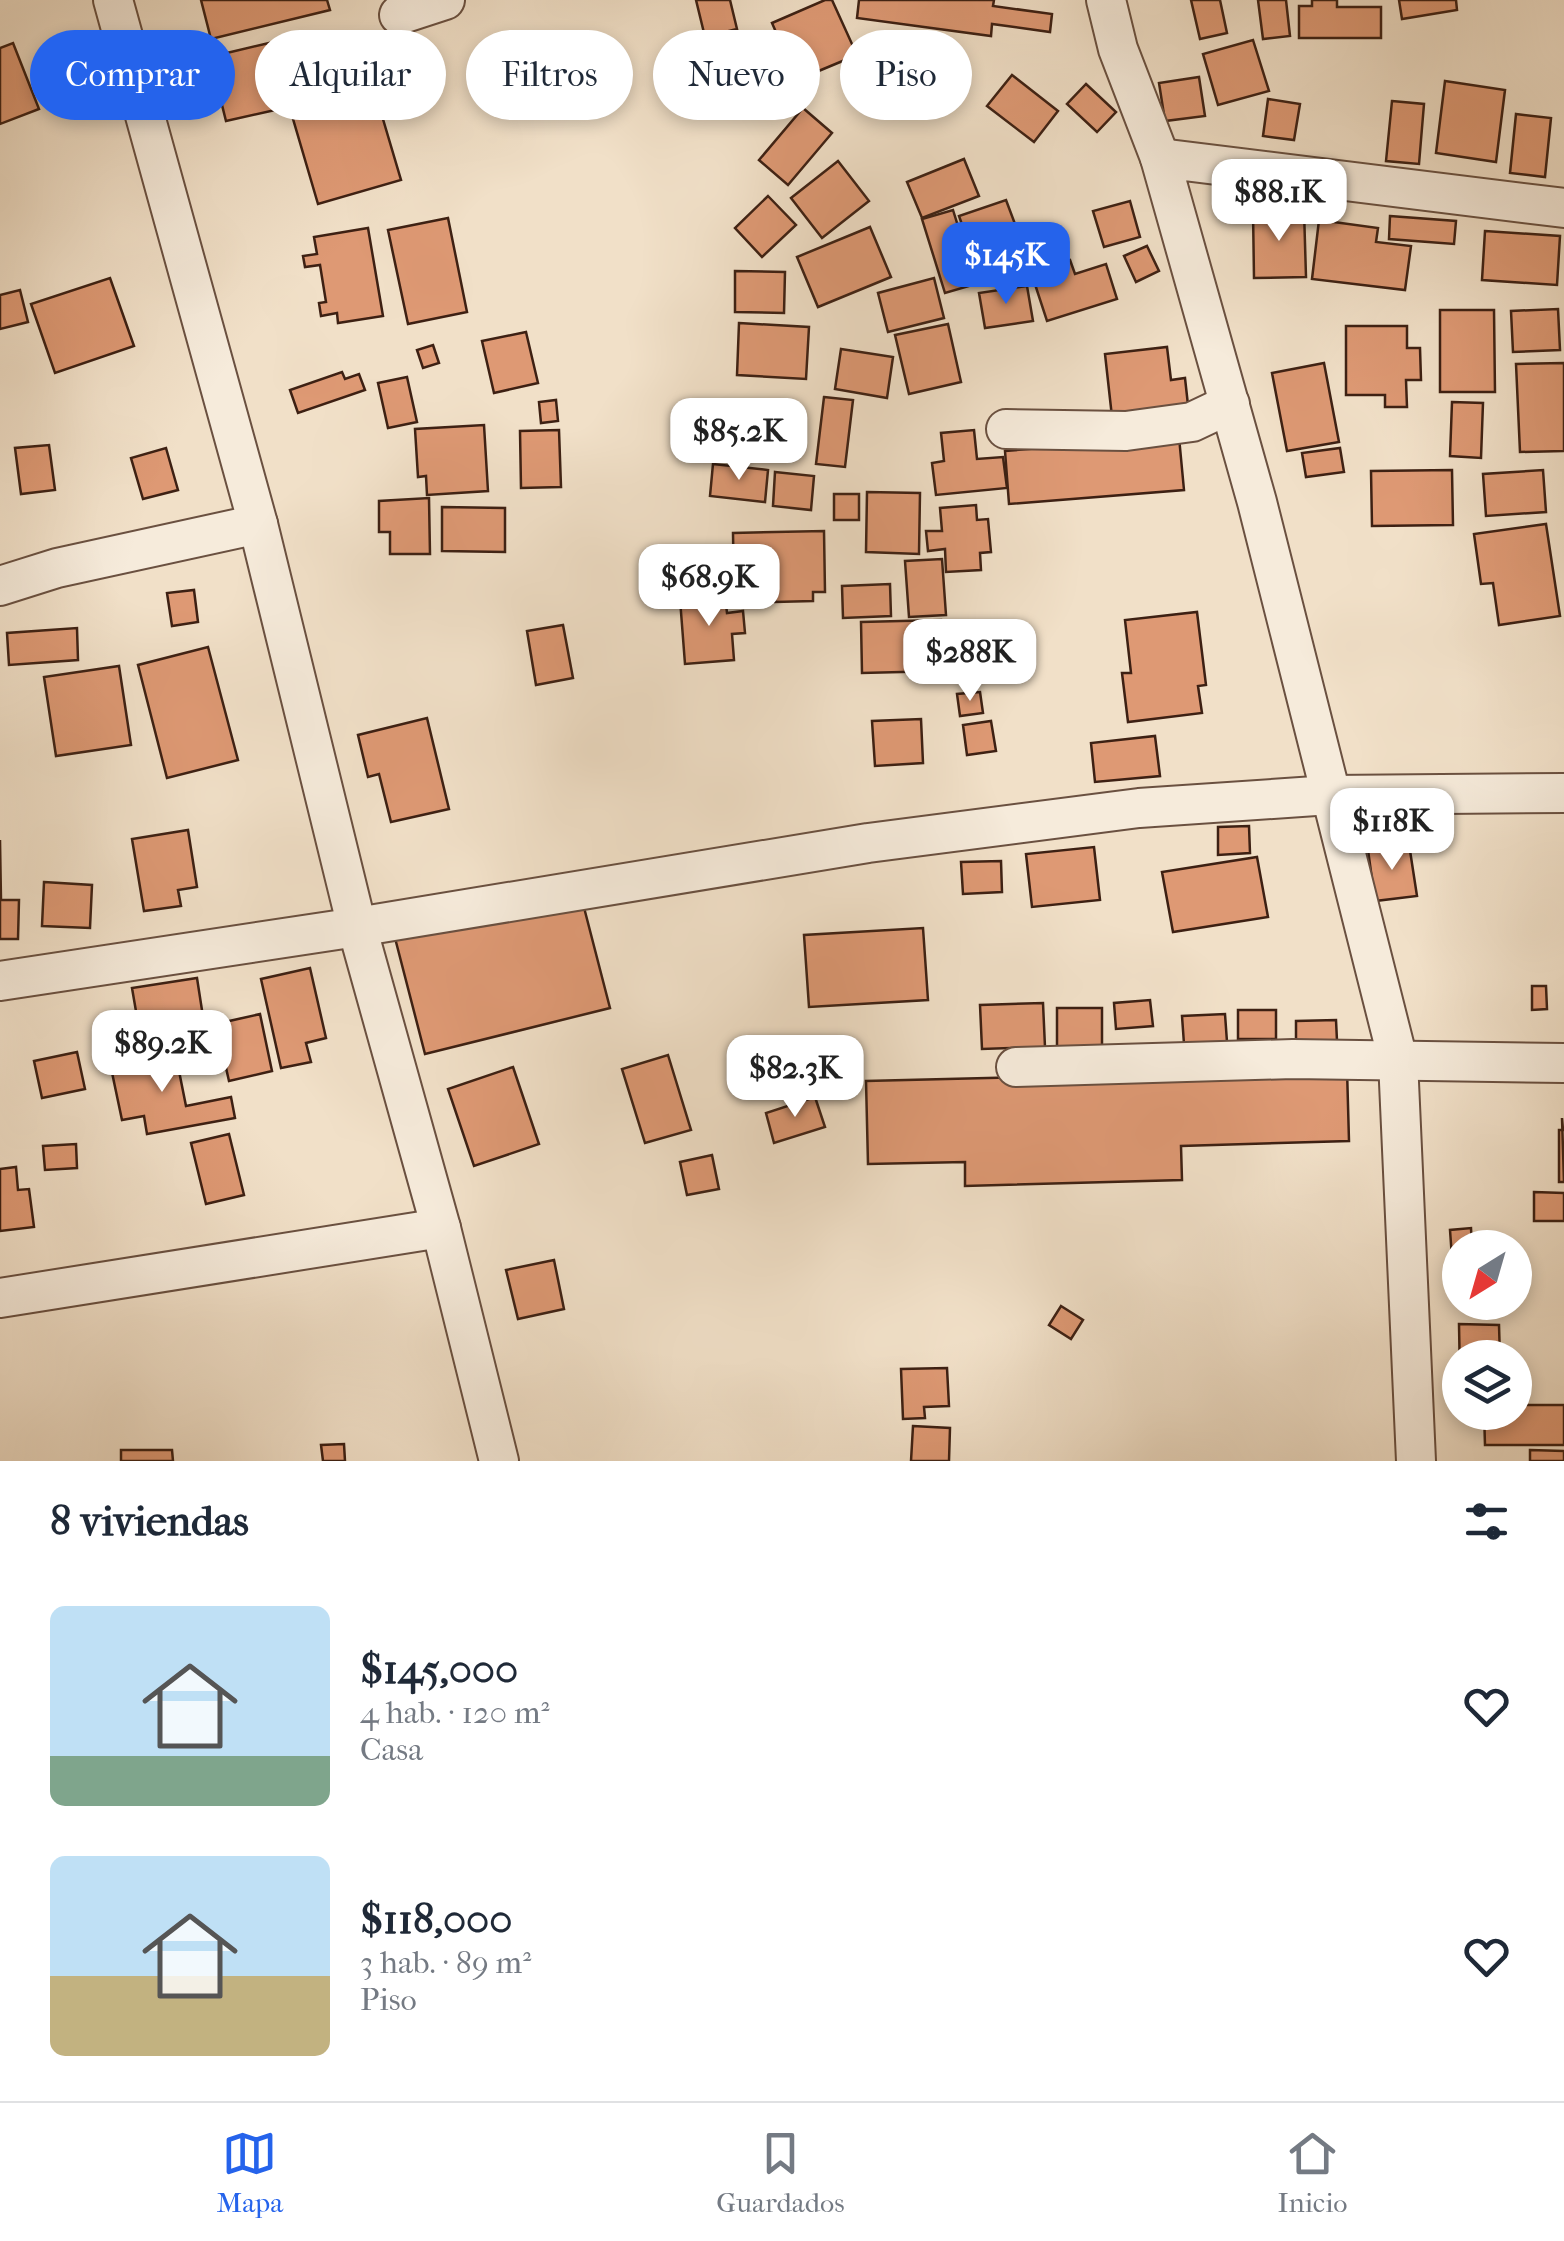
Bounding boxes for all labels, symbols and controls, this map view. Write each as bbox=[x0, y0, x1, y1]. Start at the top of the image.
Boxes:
chip: Comprar bbox=[30, 30, 235, 120]
chip: Alquilar bbox=[255, 30, 446, 120]
chip: Filtros bbox=[466, 30, 633, 120]
chip: Nuevo bbox=[653, 30, 820, 120]
chip: Piso bbox=[840, 30, 972, 120]
pin: $88.1K bbox=[1198, 159, 1360, 244]
text: $88.1K bbox=[1234, 173, 1324, 210]
pin: $145K bbox=[936, 222, 1076, 307]
text: $145K bbox=[964, 236, 1048, 273]
pin: $85.2K bbox=[658, 398, 820, 483]
text: $85.2K bbox=[692, 412, 786, 449]
pin: $68.9K bbox=[628, 544, 790, 629]
text: $68.9K bbox=[661, 558, 757, 595]
pin: $288K bbox=[900, 619, 1040, 704]
text: $288K bbox=[925, 633, 1015, 670]
pin: $118K bbox=[1322, 788, 1462, 873]
text: $118K bbox=[1352, 802, 1432, 839]
pin: $89.2K bbox=[81, 1010, 243, 1095]
text: $89.2K bbox=[114, 1024, 210, 1061]
pin: $82.3K bbox=[714, 1035, 876, 1120]
text: $82.3K bbox=[749, 1049, 841, 1086]
north arrow bbox=[1442, 1230, 1532, 1320]
map controls bbox=[1442, 1230, 1532, 1430]
button: layers bbox=[1442, 1340, 1532, 1430]
icon: filters bbox=[1459, 1494, 1514, 1549]
text: 8 viviendas bbox=[50, 1497, 249, 1546]
text: $145,000 bbox=[360, 1645, 518, 1694]
icon: home bbox=[130, 1646, 250, 1766]
icon: heart bbox=[1459, 1679, 1514, 1734]
text: 4 hab. · 120 m² bbox=[360, 1694, 550, 1731]
text: Casa bbox=[360, 1731, 423, 1768]
text: $118,000 bbox=[360, 1895, 512, 1944]
icon: home bbox=[130, 1896, 250, 2016]
icon: heart bbox=[1459, 1929, 1514, 1984]
text: 3 hab. · 89 m² bbox=[360, 1944, 531, 1981]
text: Piso bbox=[360, 1981, 417, 2018]
tab: Mapa bbox=[217, 2126, 283, 2219]
tab: Guardados bbox=[716, 2126, 845, 2219]
tab: Inicio bbox=[1278, 2126, 1347, 2219]

